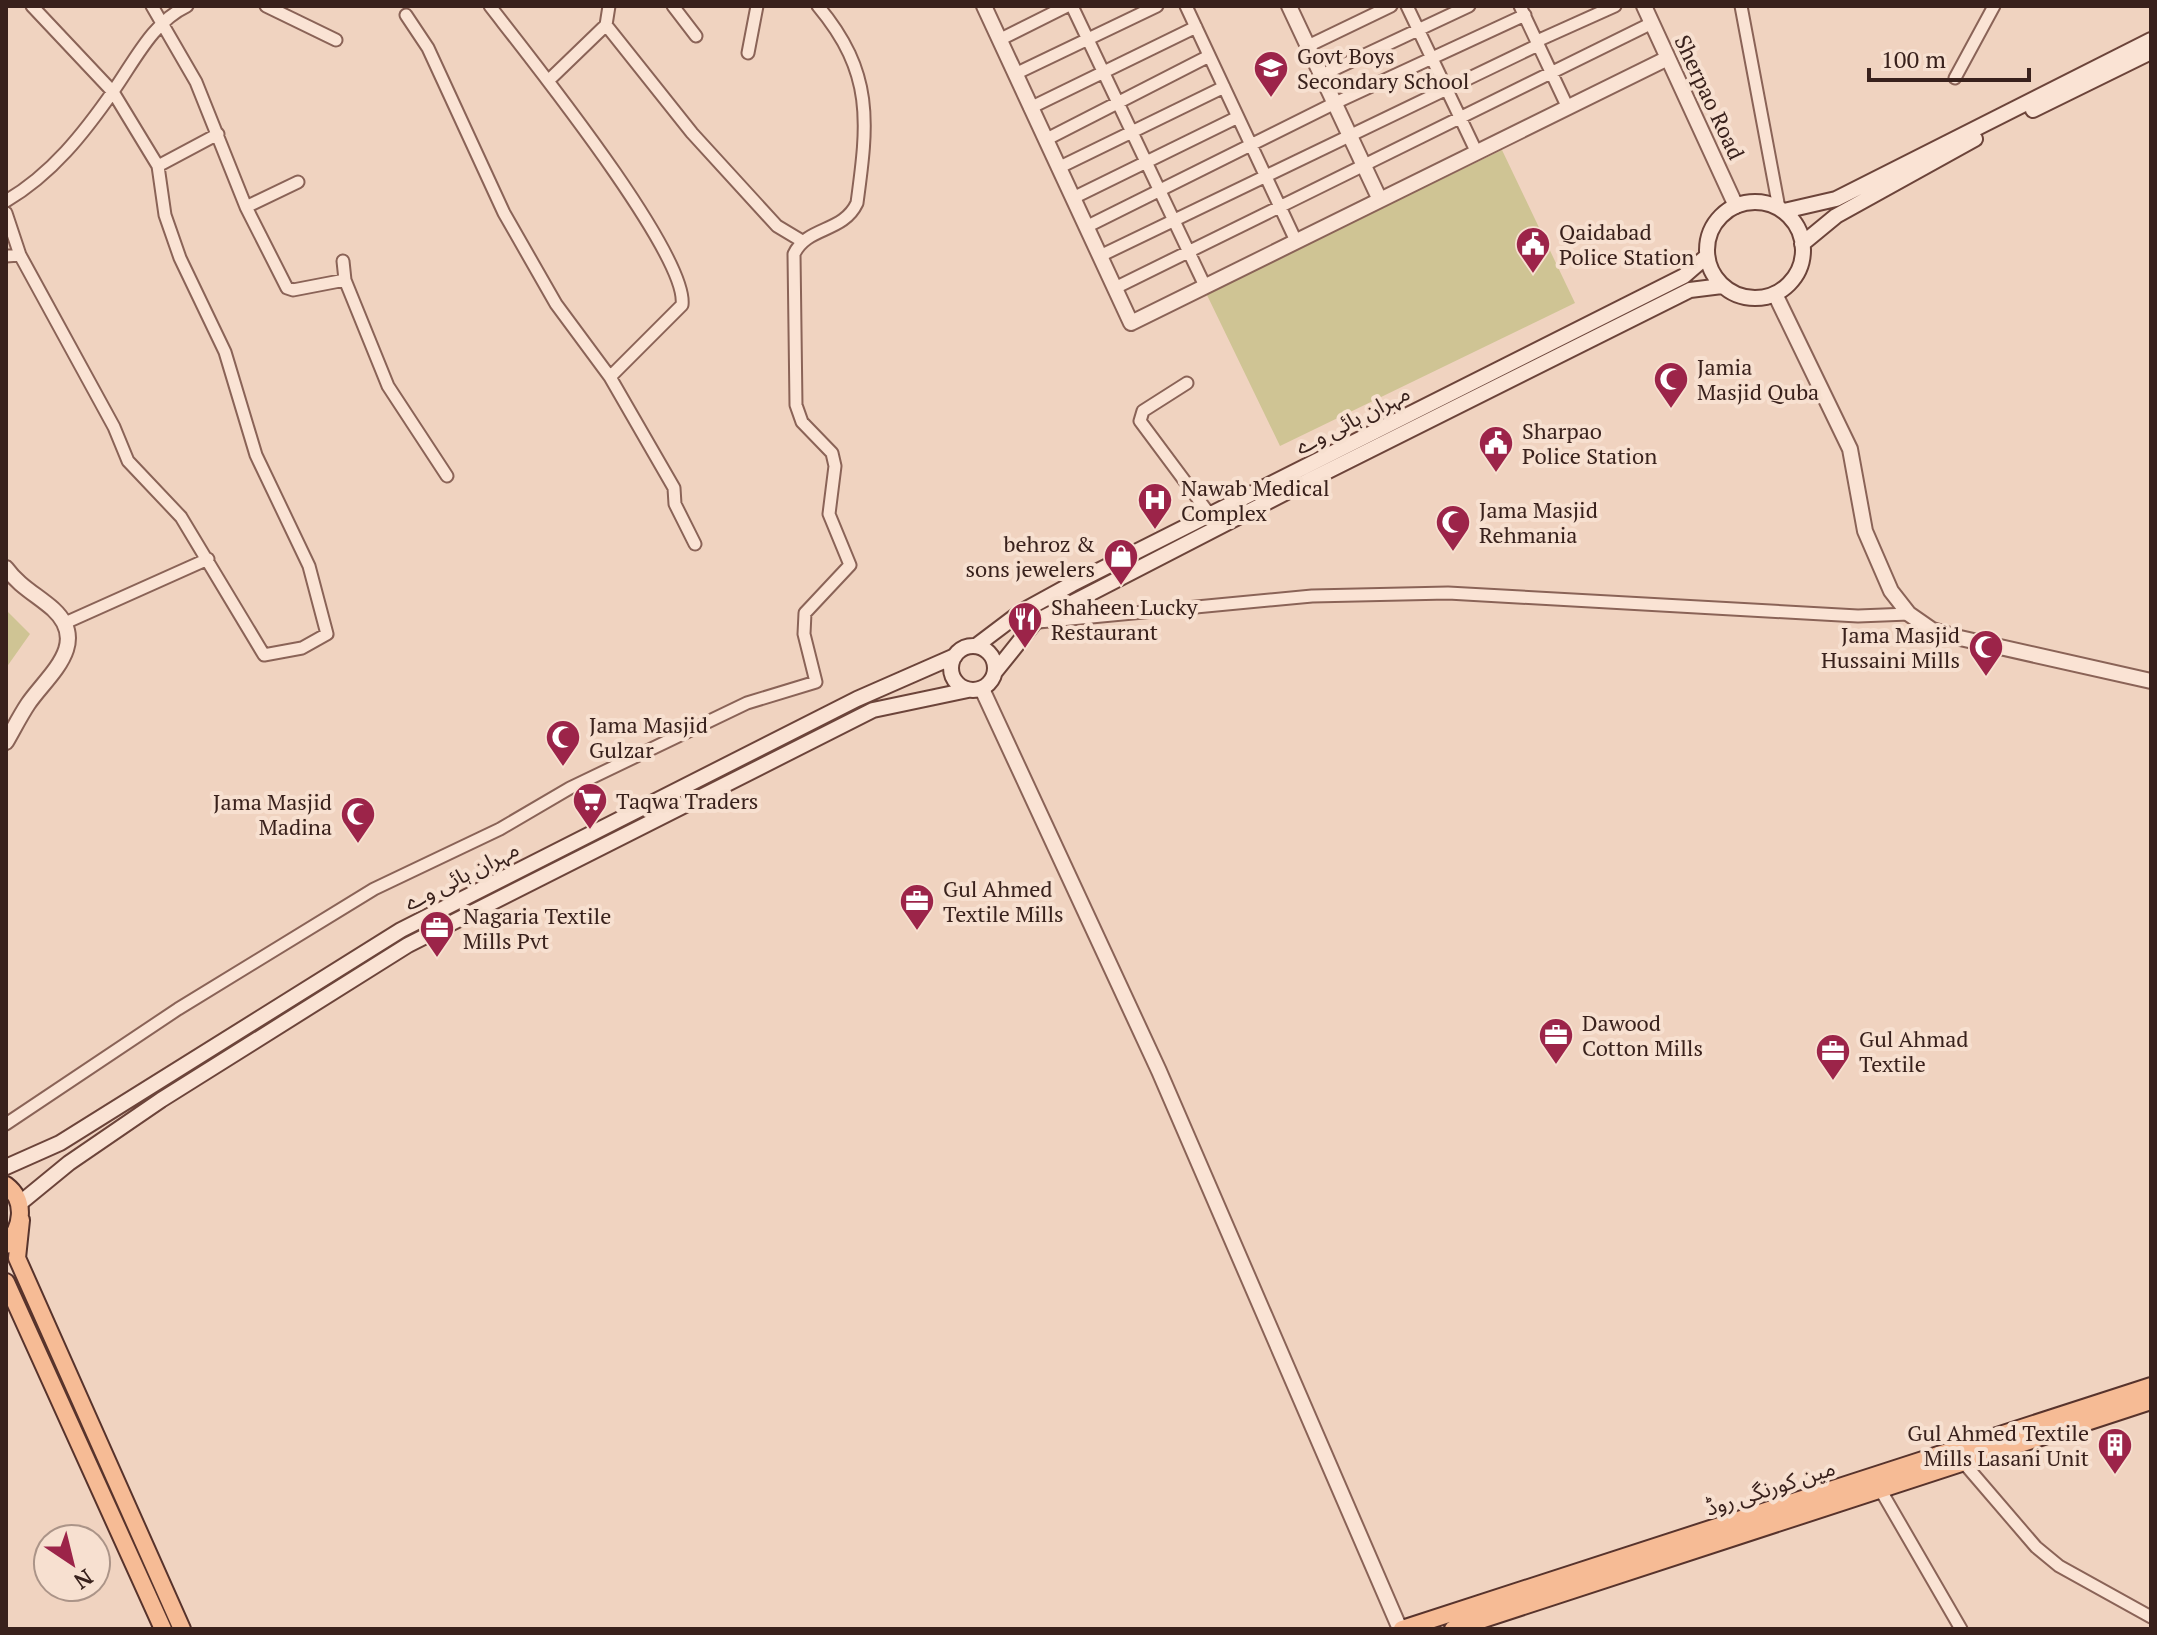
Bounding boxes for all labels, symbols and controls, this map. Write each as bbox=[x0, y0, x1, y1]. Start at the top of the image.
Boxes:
street label: Sherpao Road bbox=[1668, 30, 1752, 164]
scale bar bbox=[1869, 32, 2029, 82]
place label: Govt Boys Secondary School bbox=[1297, 41, 1469, 95]
text: 100 m bbox=[1881, 43, 1946, 75]
school or university icon: Govt Boys Secondary School bbox=[1252, 49, 1290, 99]
place label: Qaidabad Police Station bbox=[1559, 217, 1694, 271]
public building icon: Qaidabad Police Station bbox=[1514, 225, 1552, 275]
place label: Jamia Masjid Quba bbox=[1697, 352, 1819, 406]
mosque icon: Jamia Masjid Quba bbox=[1652, 360, 1690, 410]
street label: مہران ہائی وے bbox=[1290, 378, 1414, 460]
place label: Sharpao Police Station bbox=[1522, 416, 1657, 470]
public building icon: Sharpao Police Station bbox=[1477, 424, 1515, 474]
place label: Nawab Medical Complex bbox=[1181, 473, 1330, 527]
hospital icon: Nawab Medical Complex bbox=[1136, 481, 1174, 531]
place label: Jama Masjid Rehmania bbox=[1479, 495, 1598, 549]
mosque icon: Jama Masjid Rehmania bbox=[1434, 503, 1472, 553]
place label: behroz & sons jewelers bbox=[966, 529, 1095, 583]
shop icon: behroz & sons jewelers bbox=[1102, 537, 1140, 587]
place label: Shaheen Lucky Restaurant bbox=[1051, 592, 1199, 646]
restaurant icon: Shaheen Lucky Restaurant bbox=[1006, 600, 1044, 650]
place label: Jama Masjid Hussaini Mills bbox=[1821, 620, 1960, 674]
mosque icon: Jama Masjid Hussaini Mills bbox=[1967, 628, 2005, 678]
place label: Jama Masjid Gulzar bbox=[589, 710, 708, 764]
mosque icon: Jama Masjid Gulzar bbox=[544, 718, 582, 768]
supermarket icon: Taqwa Traders bbox=[571, 781, 609, 831]
place label: Taqwa Traders bbox=[616, 786, 758, 815]
place label: Jama Masjid Madina bbox=[213, 787, 332, 841]
mosque icon: Jama Masjid Madina bbox=[339, 795, 377, 845]
street label: مہران ہائی وے bbox=[399, 834, 523, 916]
place label: Gul Ahmed Textile Mills bbox=[943, 874, 1064, 928]
office icon: Gul Ahmed Textile Mills bbox=[898, 882, 936, 932]
place label: Nagaria Textile Mills Pvt bbox=[463, 901, 611, 955]
office icon: Nagaria Textile Mills Pvt bbox=[418, 909, 456, 959]
place label: Dawood Cotton Mills bbox=[1582, 1008, 1703, 1062]
office icon: Dawood Cotton Mills bbox=[1537, 1016, 1575, 1066]
place label: Gul Ahmad Textile bbox=[1859, 1024, 1969, 1078]
office icon: Gul Ahmad Textile bbox=[1814, 1032, 1852, 1082]
place label: Gul Ahmed Textile Mills Lasani Unit bbox=[1907, 1418, 2089, 1472]
building icon: Gul Ahmed Textile Mills Lasani Unit bbox=[2096, 1426, 2134, 1476]
street label: مین کورنگی روڈ bbox=[1701, 1452, 1839, 1522]
north arrow bbox=[32, 1523, 112, 1603]
text: N bbox=[68, 1563, 99, 1597]

